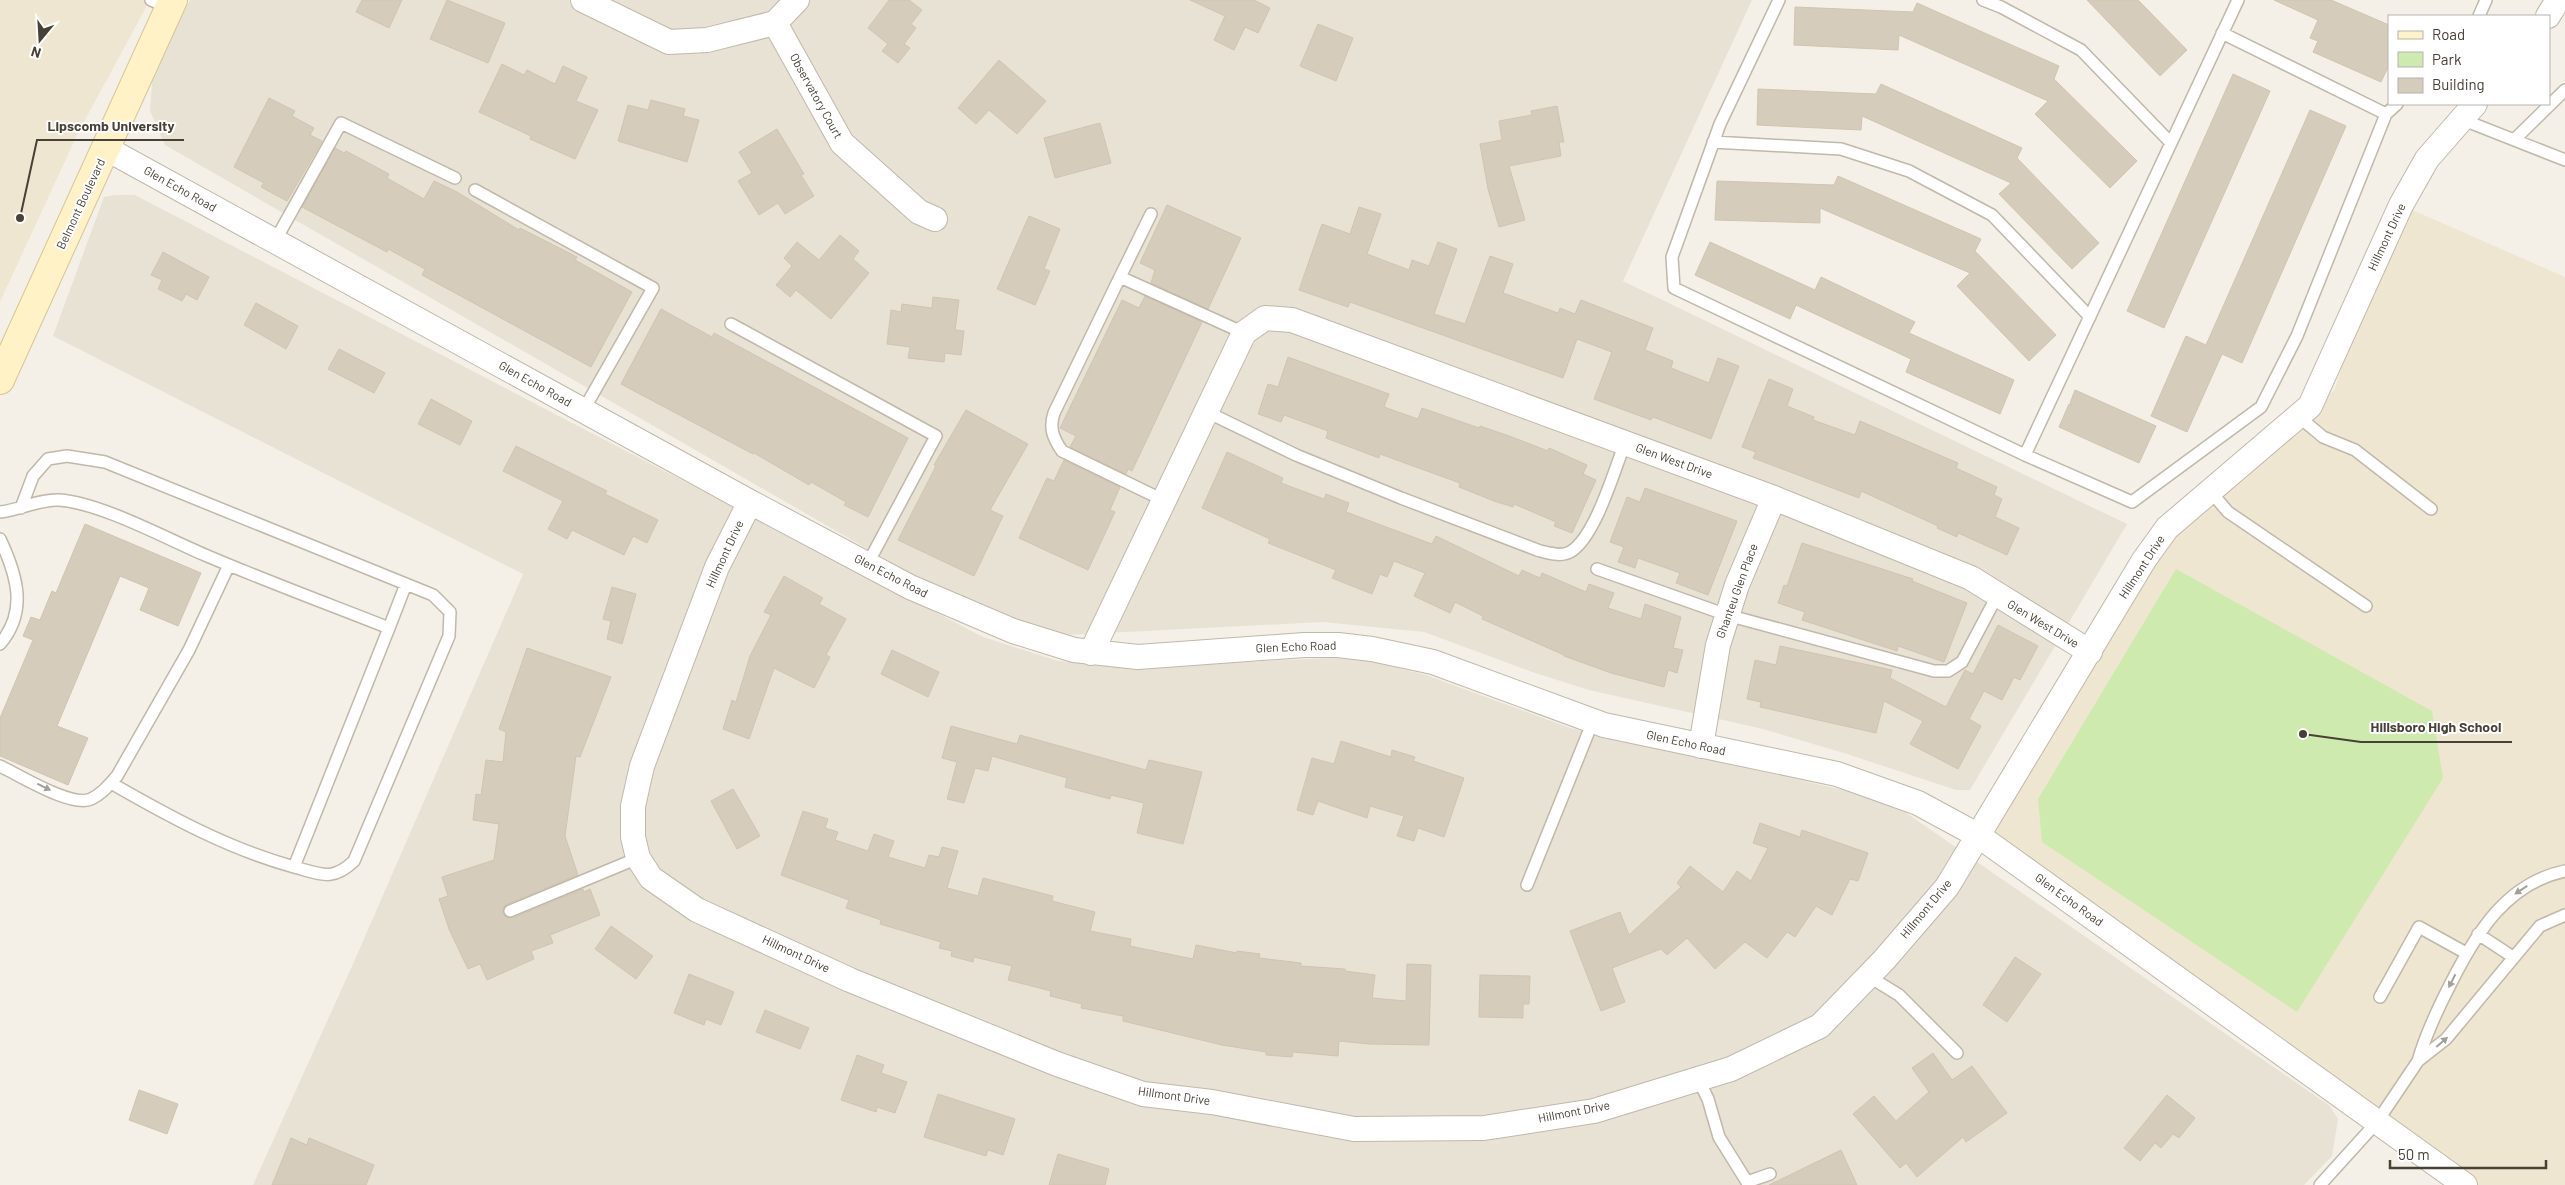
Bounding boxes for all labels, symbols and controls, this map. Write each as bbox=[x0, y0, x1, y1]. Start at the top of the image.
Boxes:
north arrow bbox=[15, 15, 65, 65]
legend bbox=[2388, 15, 2550, 105]
text: Road bbox=[2432, 25, 2465, 43]
text: N bbox=[29, 43, 43, 62]
text: Park bbox=[2432, 50, 2462, 68]
street label: Observatory Court bbox=[788, 51, 846, 140]
text: Building bbox=[2432, 75, 2485, 93]
callout: Lipscomb University bbox=[37, 111, 184, 140]
text: Lipscomb University bbox=[48, 117, 174, 134]
street label: Belmont Boulevard bbox=[53, 156, 107, 251]
street label: Glen Echo Road bbox=[142, 162, 219, 214]
street label: Hillmont Drive bbox=[2364, 201, 2408, 273]
street label: Glen Echo Road bbox=[497, 357, 574, 409]
street label: Glen West Drive bbox=[1634, 440, 1715, 480]
street label: Hillmont Drive bbox=[702, 518, 746, 590]
street label: Hillmont Drive bbox=[2115, 532, 2167, 601]
street label: Ghanteu Glen Place bbox=[1712, 541, 1760, 640]
street label: Glen Echo Road bbox=[852, 551, 931, 600]
street label: Glen West Drive bbox=[2005, 596, 2082, 650]
street label: Glen Echo Road bbox=[1255, 638, 1337, 654]
callout: Hillsboro High School bbox=[2361, 713, 2512, 742]
text: Hillsboro High School bbox=[2371, 718, 2501, 735]
street label: Glen Echo Road bbox=[1645, 727, 1727, 757]
one-way arrow bbox=[37, 784, 51, 792]
street label: Glen Echo Road bbox=[2033, 870, 2106, 929]
street label: Hillmont Drive bbox=[1896, 876, 1954, 941]
one-way arrow bbox=[2514, 885, 2527, 895]
street label: Hillmont Drive bbox=[760, 931, 832, 975]
one-way arrow bbox=[2448, 973, 2456, 988]
one-way arrow bbox=[2435, 1036, 2448, 1047]
street label: Hillmont Drive bbox=[1137, 1083, 1211, 1107]
street label: Hillmont Drive bbox=[1537, 1097, 1611, 1125]
scale bar bbox=[2390, 1138, 2546, 1170]
text: 50 m bbox=[2398, 1145, 2430, 1163]

